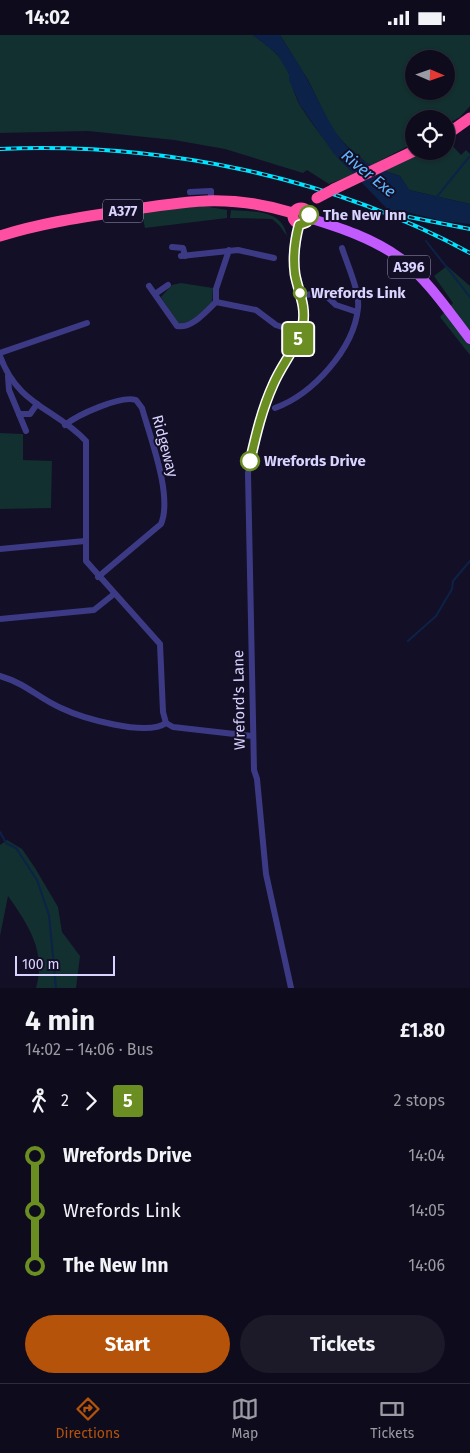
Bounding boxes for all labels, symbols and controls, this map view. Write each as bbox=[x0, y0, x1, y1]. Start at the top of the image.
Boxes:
text: 14:02 bbox=[25, 6, 70, 29]
north arrow bbox=[405, 50, 455, 100]
map controls bbox=[405, 50, 455, 160]
button: locate bbox=[405, 110, 455, 160]
water label: River Exe bbox=[338, 146, 400, 201]
road number: A377 bbox=[103, 200, 143, 223]
marker: The New Inn bbox=[299, 205, 319, 225]
place label: The New Inn bbox=[323, 206, 406, 224]
road number: A396 bbox=[388, 255, 430, 278]
place label: Wrefords Link bbox=[311, 284, 406, 302]
marker: Wrefords Link bbox=[293, 286, 307, 300]
line badge: 5 bbox=[282, 323, 314, 355]
text: 5 bbox=[293, 328, 303, 350]
street label: Ridgeway bbox=[148, 413, 182, 480]
marker: Wrefords Drive bbox=[240, 451, 260, 471]
place label: Wrefords Drive bbox=[264, 452, 366, 470]
street label: Wreford's Lane bbox=[229, 650, 249, 750]
scale bar bbox=[15, 953, 115, 976]
text: 100 m bbox=[22, 956, 59, 973]
text: 4 min bbox=[25, 1004, 95, 1037]
text: £1.80 bbox=[400, 1019, 445, 1042]
text: 14:02 – 14:06 · Bus bbox=[25, 1040, 153, 1059]
icon: walk bbox=[25, 1087, 53, 1115]
icon: forward bbox=[77, 1087, 105, 1115]
text: 5 bbox=[123, 1090, 133, 1112]
text: 2 bbox=[61, 1091, 69, 1110]
text: 2 stops bbox=[394, 1091, 445, 1110]
text: Wrefords Drive bbox=[63, 1144, 192, 1167]
text: 14:04 bbox=[408, 1146, 445, 1165]
text: Wrefords Link bbox=[63, 1199, 181, 1222]
text: 14:05 bbox=[409, 1201, 445, 1220]
text: The New Inn bbox=[63, 1254, 169, 1277]
text: 14:06 bbox=[408, 1256, 445, 1275]
button: Start bbox=[25, 1315, 230, 1373]
button: Tickets bbox=[240, 1315, 445, 1373]
tab: Directions bbox=[56, 1395, 120, 1442]
tab: Map bbox=[231, 1395, 259, 1442]
tab: Tickets bbox=[370, 1395, 414, 1442]

